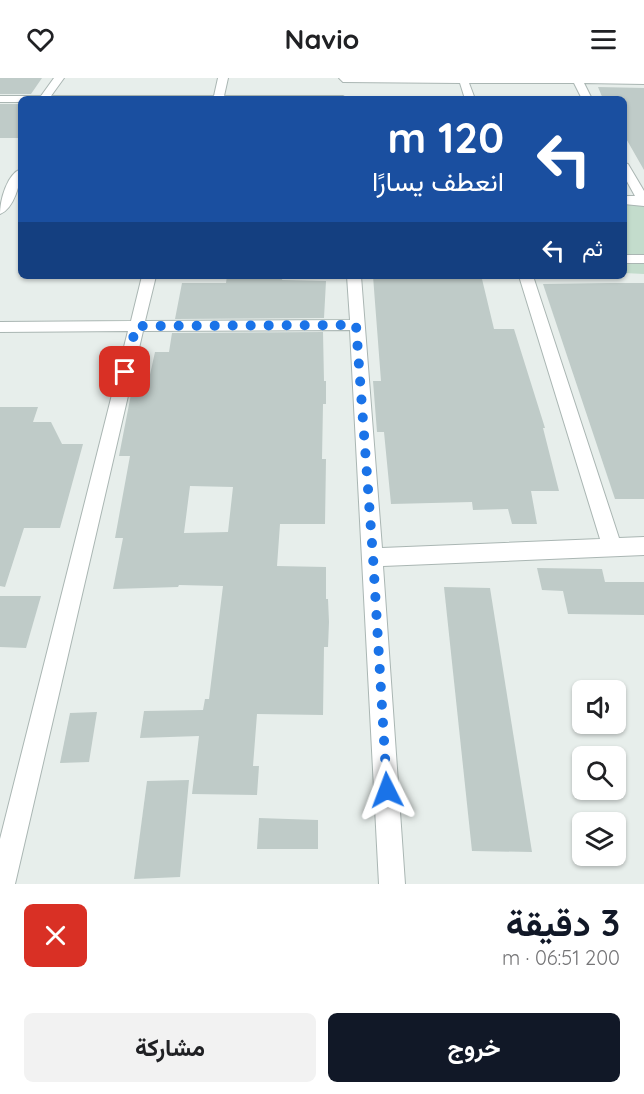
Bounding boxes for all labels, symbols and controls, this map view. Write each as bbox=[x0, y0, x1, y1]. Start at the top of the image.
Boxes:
text: Navio bbox=[285, 22, 359, 56]
icon: heart bbox=[24, 23, 57, 56]
icon: menu bbox=[587, 23, 620, 56]
text: 120 m bbox=[387, 111, 504, 164]
icon: left bbox=[525, 120, 603, 198]
text: انعطف يسارًا bbox=[372, 164, 504, 198]
icon: left bbox=[537, 234, 570, 267]
text: ثم bbox=[582, 234, 603, 262]
pin bbox=[99, 346, 150, 397]
icon: arrive bbox=[108, 355, 141, 388]
map controls bbox=[572, 680, 626, 866]
button: sound bbox=[572, 680, 626, 734]
button: search bbox=[572, 746, 626, 800]
position arrow bbox=[355, 758, 419, 822]
button: layers bbox=[572, 812, 626, 866]
text: 3 دقيقة bbox=[506, 900, 620, 945]
button: close bbox=[24, 904, 87, 967]
text: 200 m · 06:51 bbox=[502, 945, 620, 970]
button: مشاركة bbox=[24, 1013, 316, 1082]
button: خروج bbox=[328, 1013, 620, 1082]

